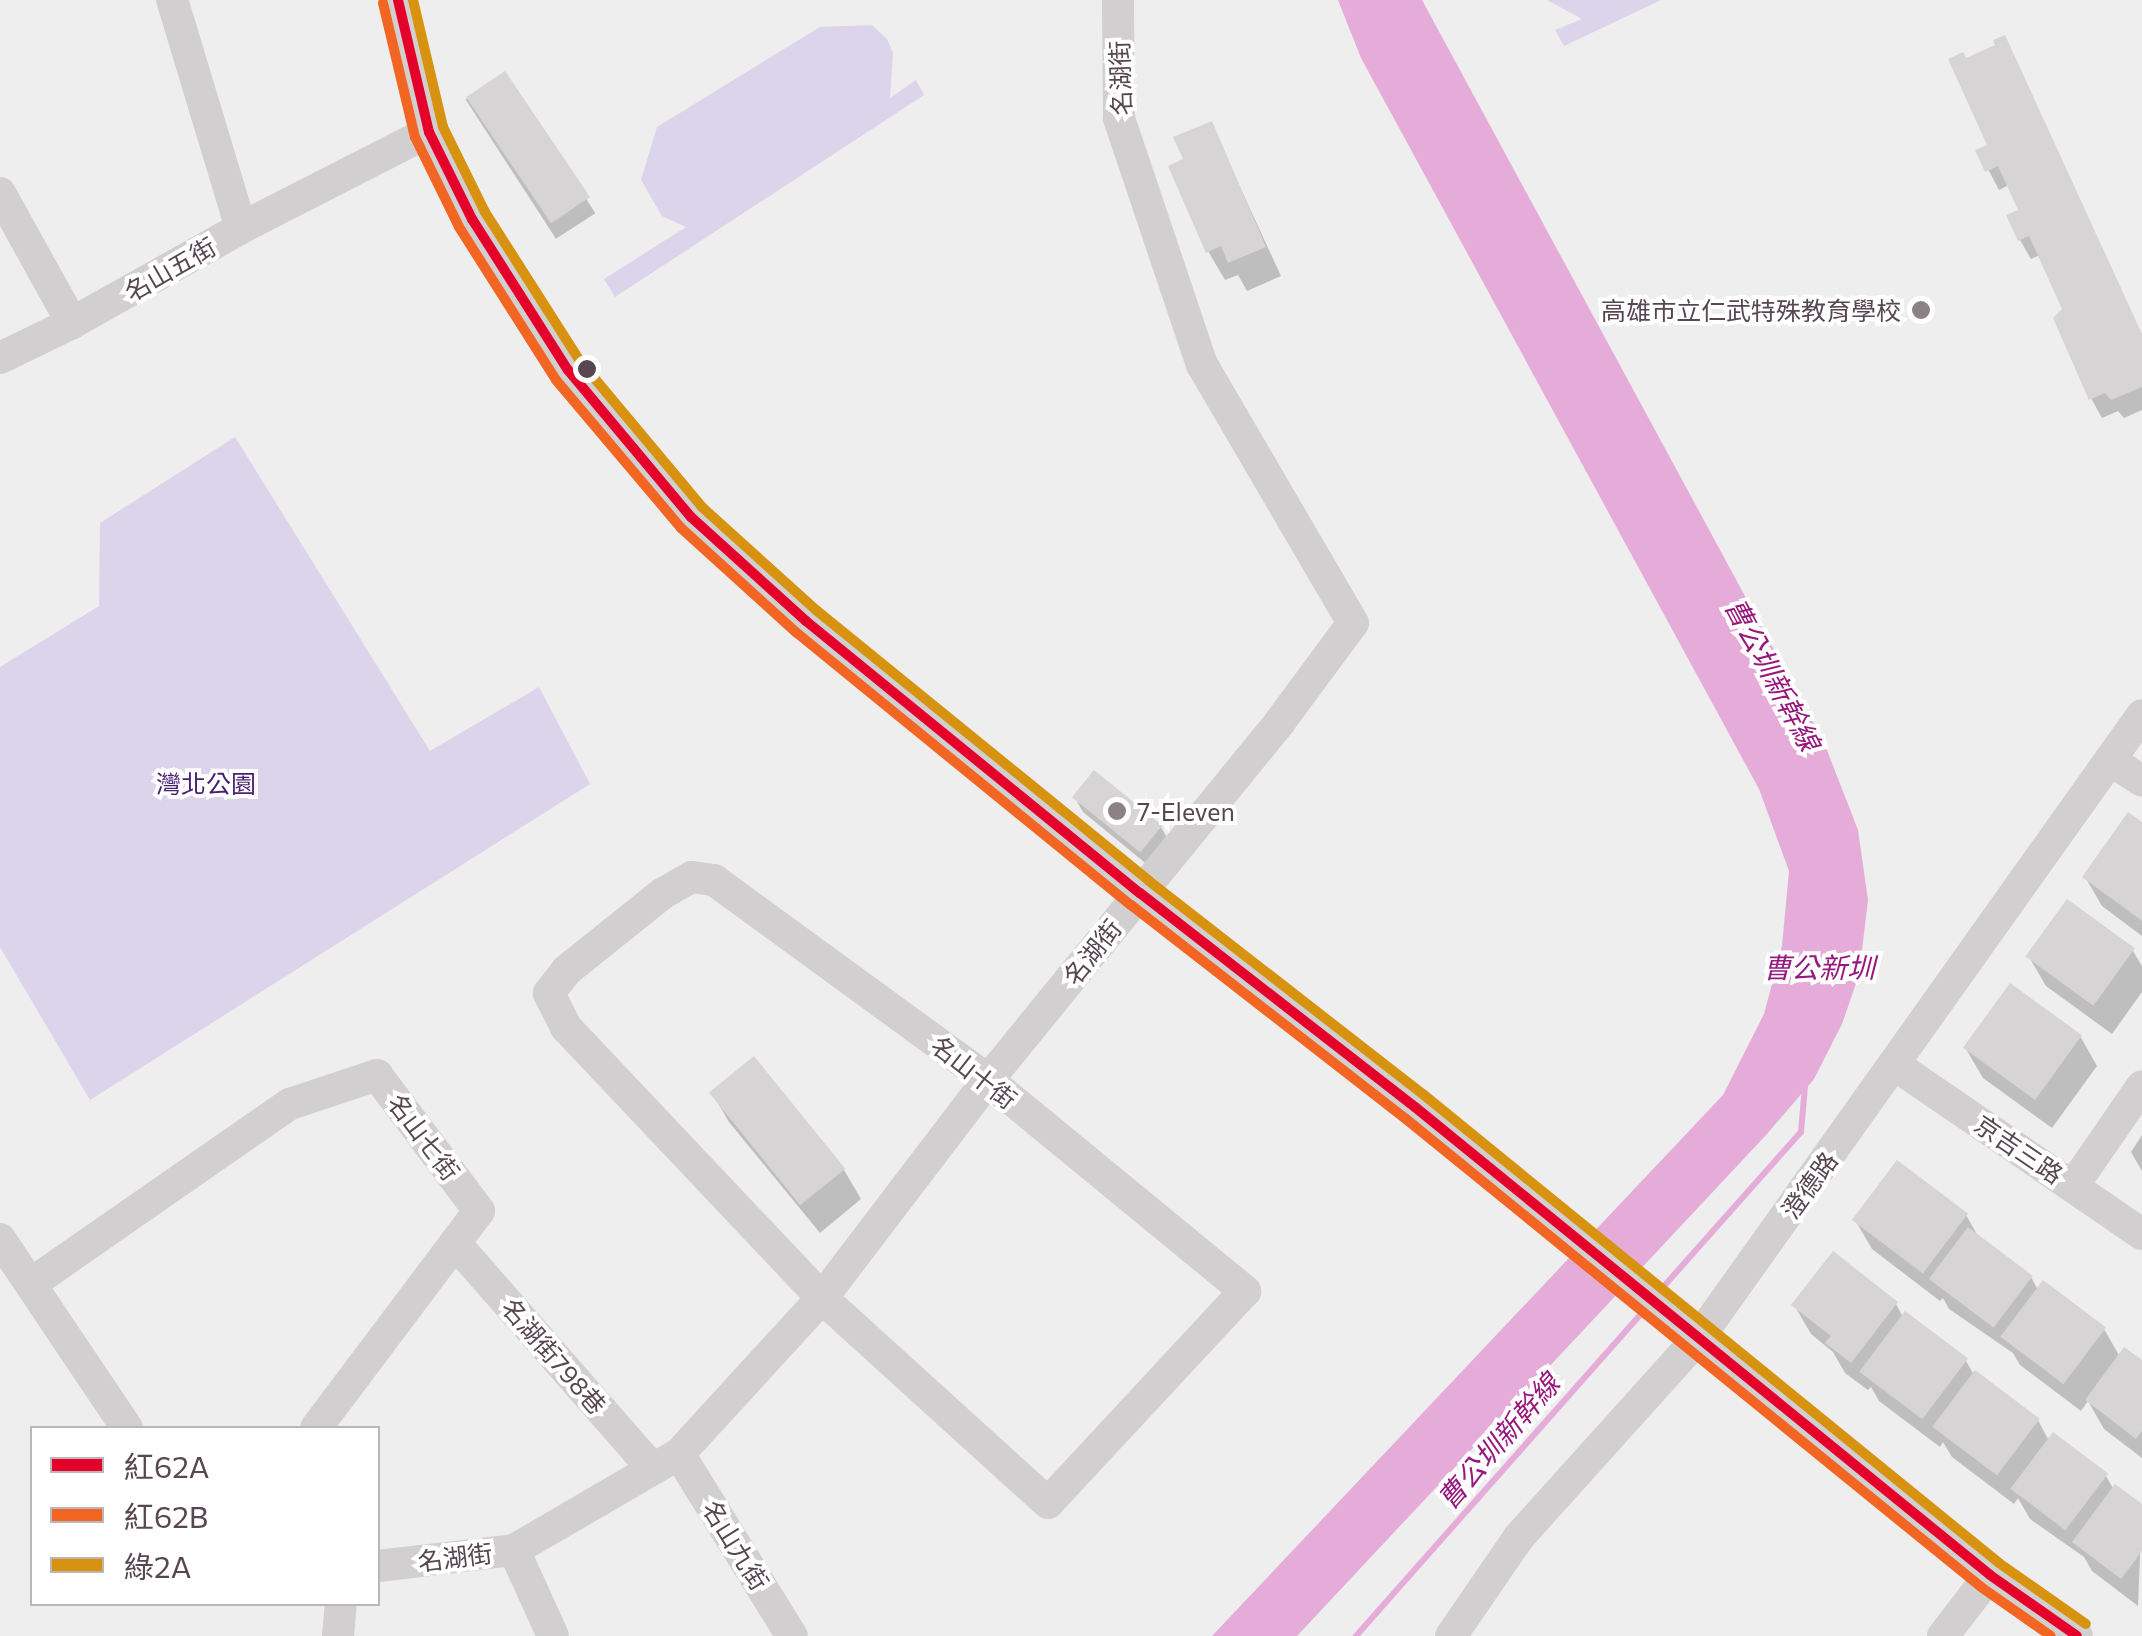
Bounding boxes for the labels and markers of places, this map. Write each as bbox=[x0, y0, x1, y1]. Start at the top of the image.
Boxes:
place label: 高雄市立仁武特殊教育學校 bbox=[1601, 295, 1901, 325]
marker: 高雄市立仁武特殊教育學校 bbox=[1910, 299, 1932, 321]
unlabelled marker bbox=[577, 359, 597, 379]
place label: 7-Eleven bbox=[1137, 796, 1235, 826]
marker: 7-Eleven bbox=[1106, 800, 1128, 822]

